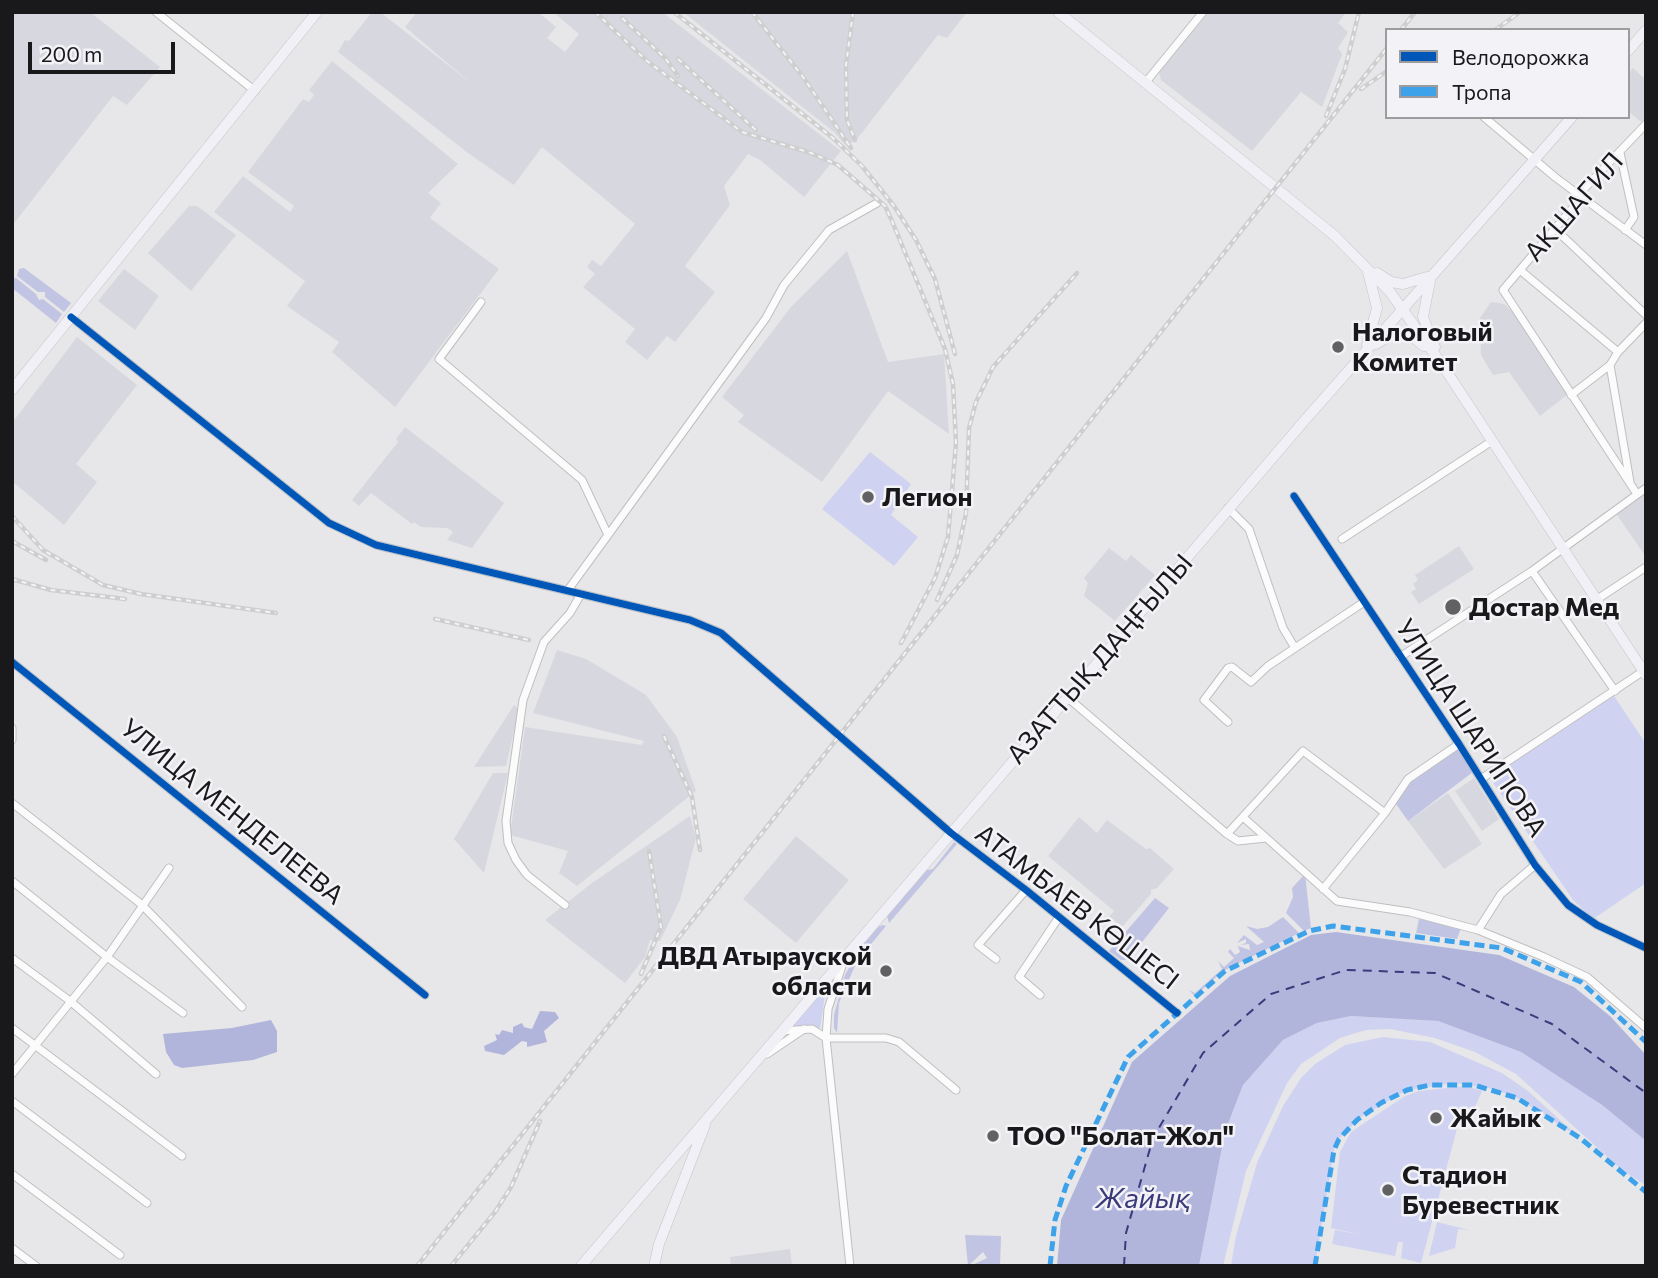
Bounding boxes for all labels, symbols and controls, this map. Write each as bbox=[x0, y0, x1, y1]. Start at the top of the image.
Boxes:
scale bar bbox=[32, 28, 178, 72]
legend bbox=[1385, 28, 1630, 119]
text: 200 m bbox=[41, 41, 102, 66]
text: Велодорожка bbox=[1452, 44, 1589, 69]
text: Тропа bbox=[1452, 79, 1511, 104]
street label: АКШАГИЛ bbox=[1518, 146, 1630, 268]
place label: Налоговый Комитет bbox=[1352, 316, 1493, 378]
marker: Налоговый Комитет bbox=[1330, 339, 1346, 355]
place label: Легион bbox=[882, 481, 973, 513]
marker: Легион bbox=[860, 489, 876, 505]
street label: АЗАТТЫҚ ДАҢҒЫЛЫ bbox=[1000, 548, 1200, 770]
place label: Достар Мед bbox=[1469, 591, 1619, 623]
marker: Достар Мед bbox=[1443, 597, 1463, 617]
street label: УЛИЦА ШАРИПОВА bbox=[1389, 613, 1553, 843]
street label: УЛИЦА МЕНДЕЛЕЕВА bbox=[114, 712, 350, 912]
street label: АТАМБАЕВ КӨШЕСІ bbox=[969, 818, 1185, 996]
place label: ДВД Атырауской области bbox=[658, 940, 872, 1002]
marker: ДВД Атырауской области bbox=[878, 963, 894, 979]
place label: Жайык bbox=[1450, 1102, 1541, 1134]
marker: Жайык bbox=[1428, 1110, 1444, 1126]
place label: ТОО "Болат-Жол" bbox=[1007, 1120, 1234, 1152]
marker: ТОО "Болат-Жол" bbox=[985, 1128, 1001, 1144]
place label: Стадион Буревестник bbox=[1402, 1159, 1560, 1220]
water label: Жайық bbox=[1095, 1182, 1191, 1216]
marker: Стадион Буревестник bbox=[1380, 1182, 1396, 1198]

